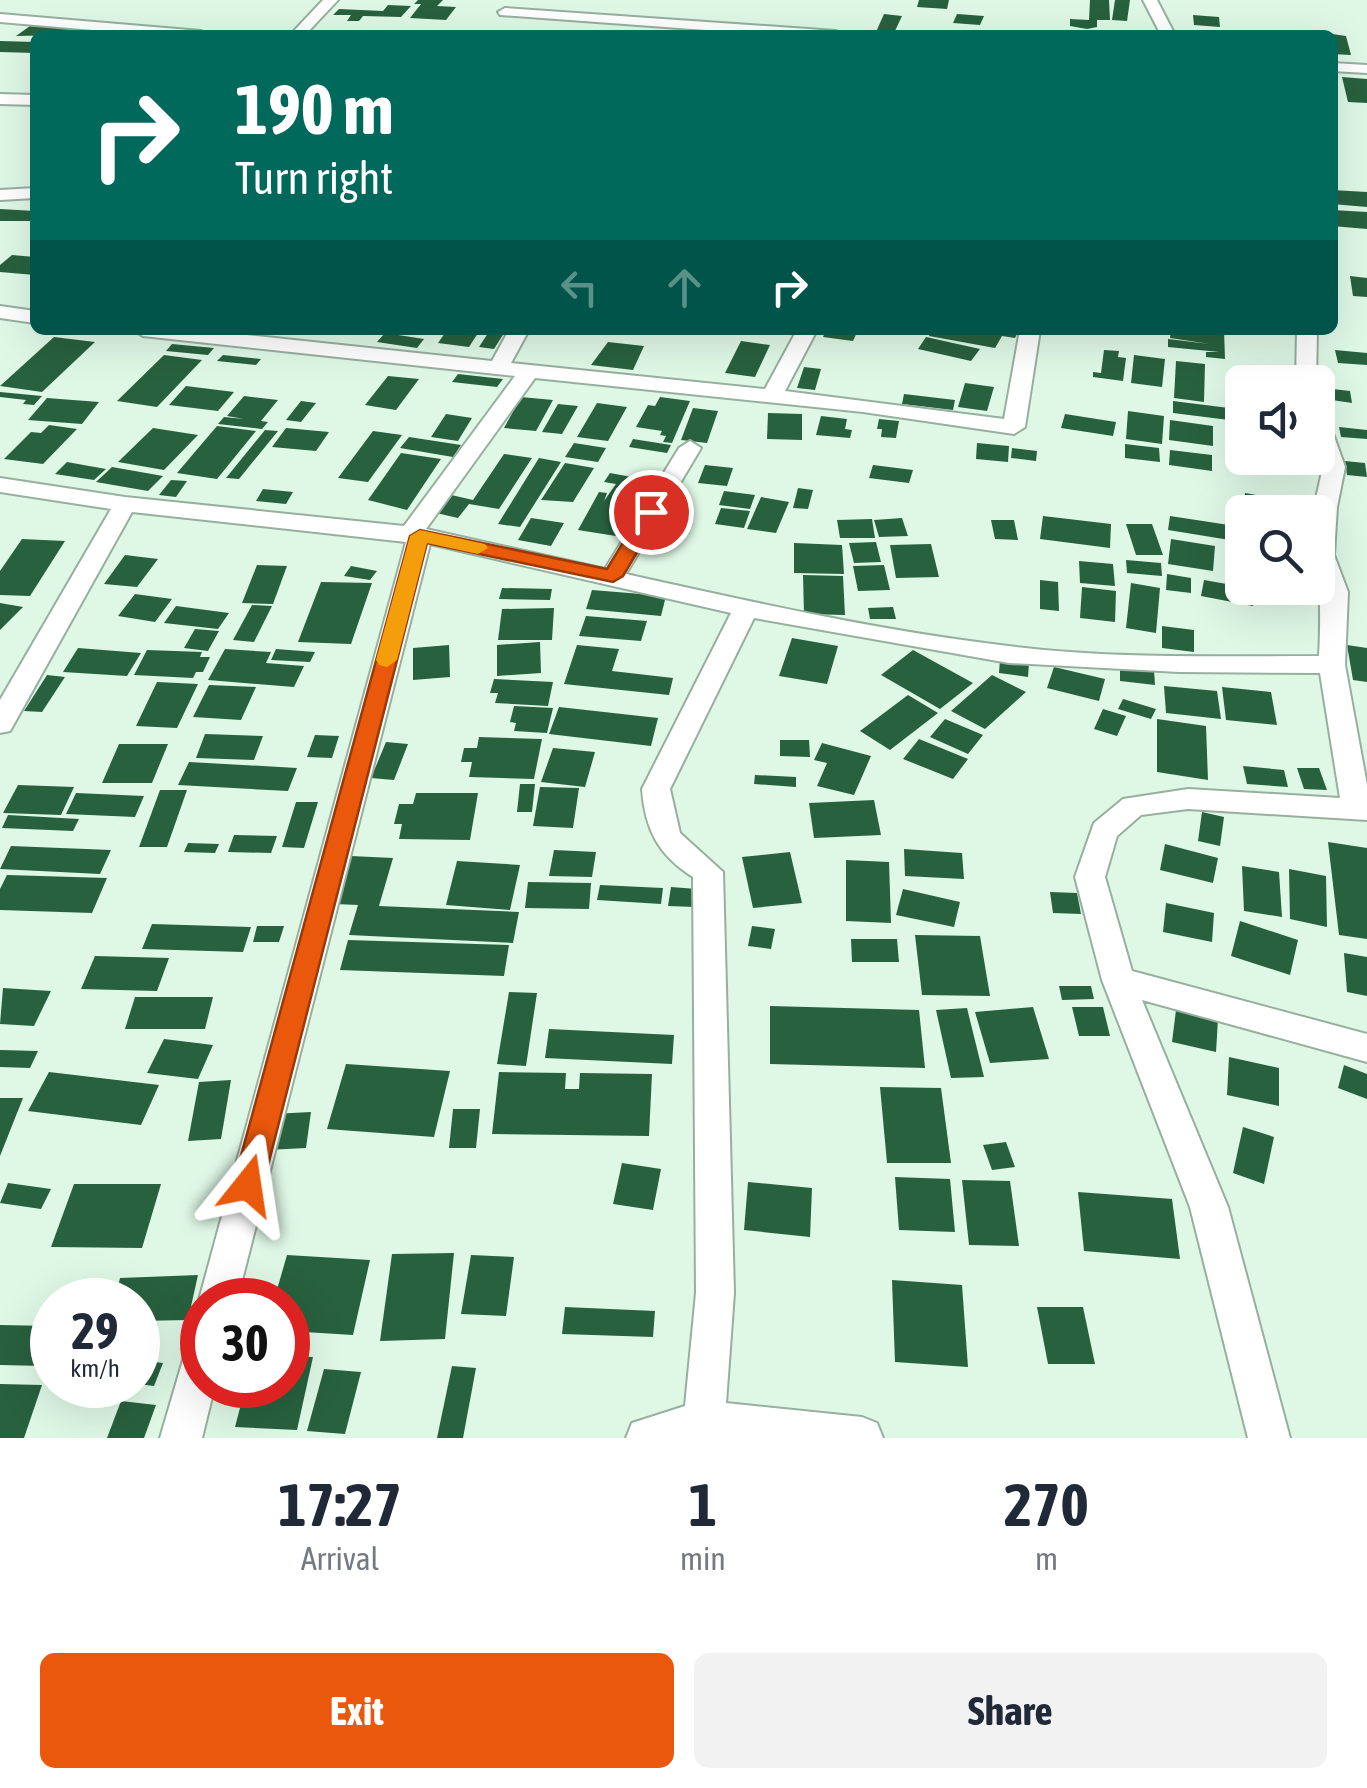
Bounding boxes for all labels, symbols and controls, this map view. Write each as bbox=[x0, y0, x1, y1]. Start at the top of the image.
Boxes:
text: 190 m bbox=[235, 69, 394, 149]
icon: right bbox=[70, 70, 200, 200]
text: Turn right bbox=[235, 152, 393, 204]
icon: left bbox=[552, 260, 607, 315]
icon: ahead bbox=[657, 260, 712, 315]
icon: right bbox=[762, 260, 817, 315]
map controls bbox=[1225, 365, 1335, 605]
button: sound bbox=[1225, 365, 1335, 475]
pin bbox=[609, 470, 694, 555]
icon: arrive bbox=[624, 485, 679, 540]
button: search bbox=[1225, 495, 1335, 605]
position arrow bbox=[196, 1133, 300, 1237]
speed limit sign: 30 bbox=[180, 1278, 310, 1408]
text: 29 bbox=[71, 1302, 118, 1360]
text: km/h bbox=[70, 1354, 120, 1382]
text: 17:27 bbox=[278, 1470, 402, 1539]
text: 1 bbox=[689, 1470, 717, 1539]
text: 270 bbox=[1004, 1470, 1089, 1539]
text: Arrival bbox=[301, 1540, 379, 1577]
text: min bbox=[680, 1540, 726, 1577]
text: m bbox=[1035, 1540, 1058, 1577]
button: Exit bbox=[40, 1653, 674, 1768]
button: Share bbox=[694, 1653, 1327, 1768]

